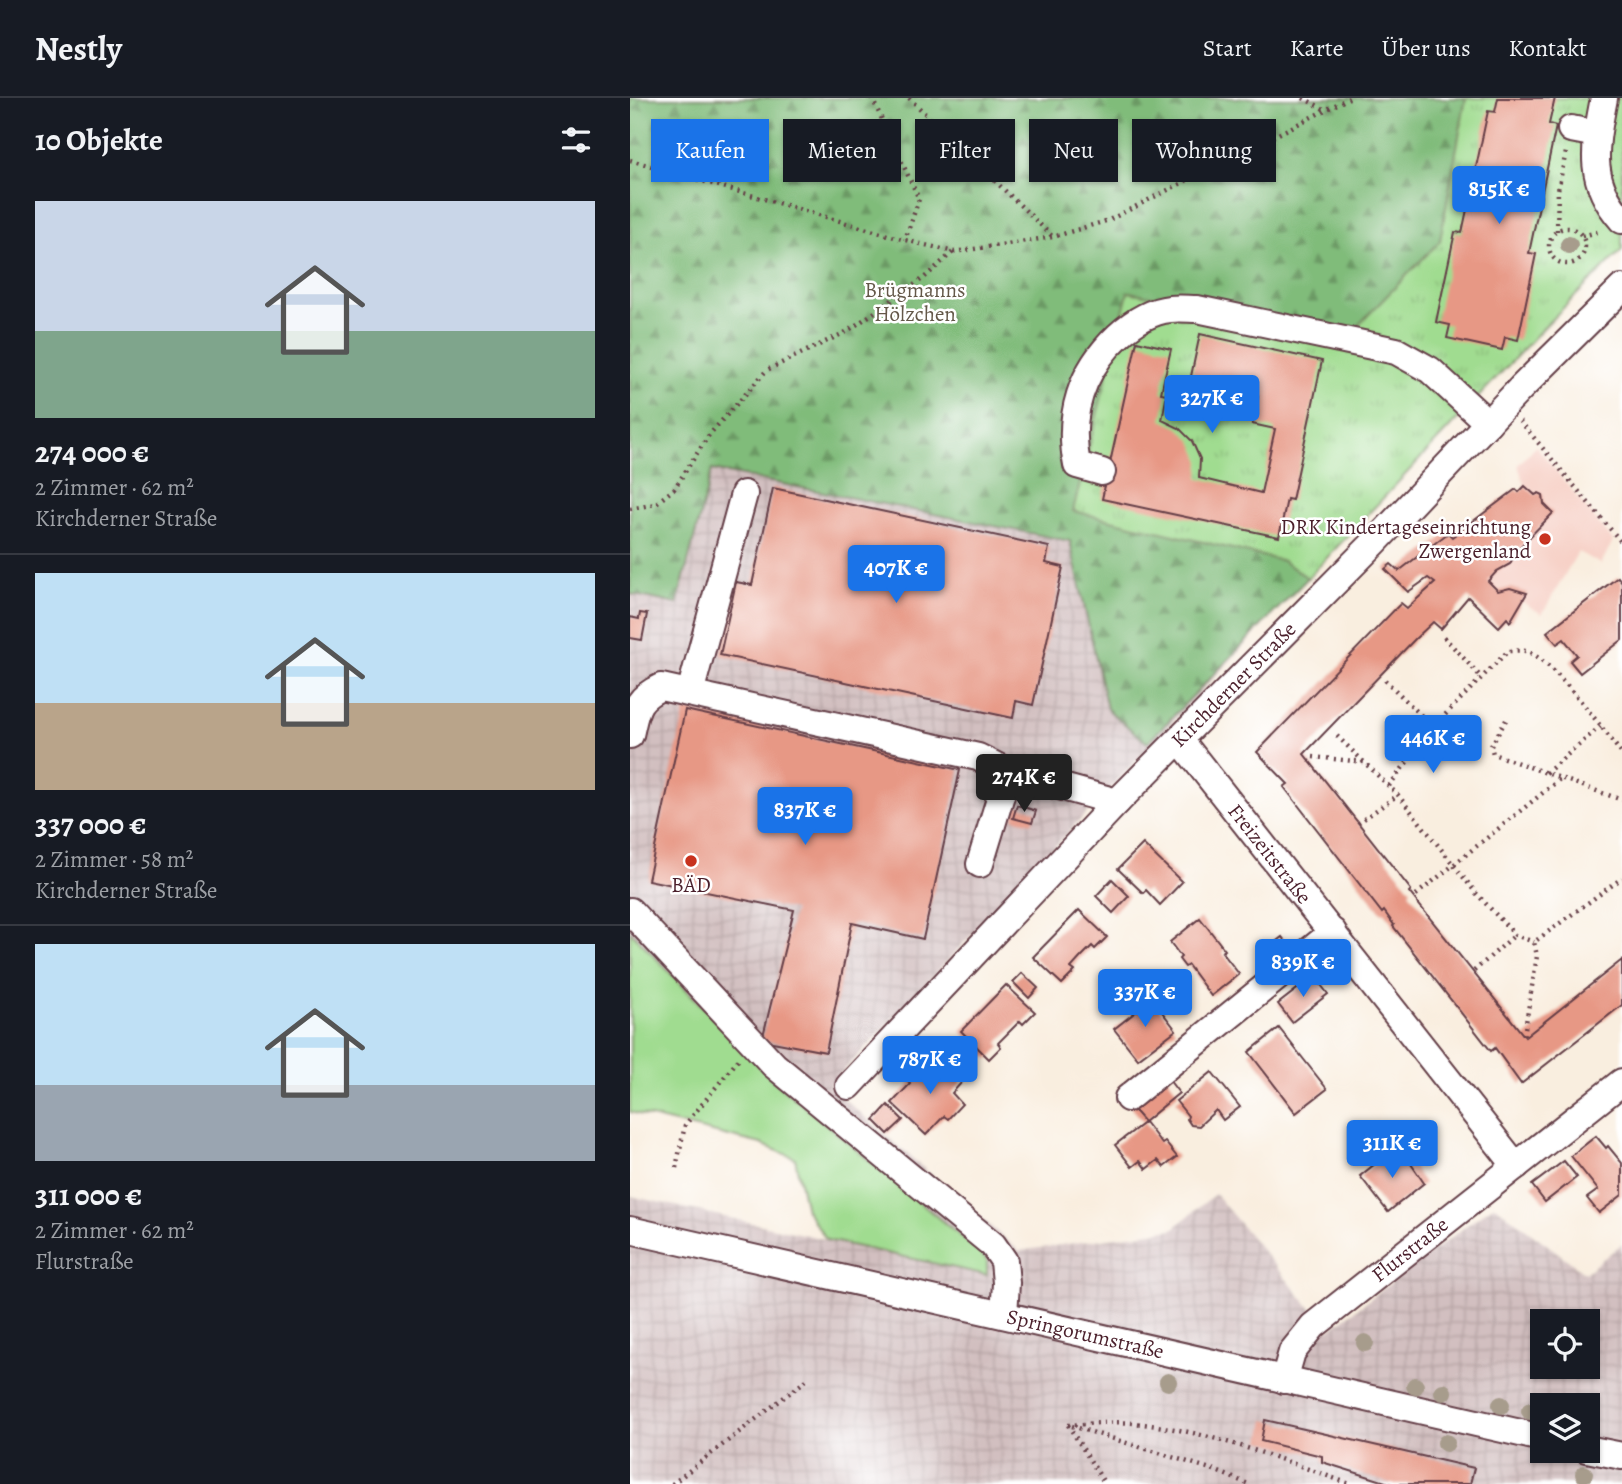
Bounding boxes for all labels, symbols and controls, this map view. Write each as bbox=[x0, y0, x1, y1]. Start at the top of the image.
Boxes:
text: Nestly bbox=[35, 26, 122, 71]
text: Start bbox=[1203, 32, 1252, 64]
text: Karte bbox=[1290, 32, 1344, 64]
text: Über uns bbox=[1382, 32, 1471, 64]
text: Kontakt bbox=[1509, 32, 1587, 64]
chip: Kaufen bbox=[651, 119, 769, 182]
chip: Mieten bbox=[783, 119, 901, 182]
chip: Filter bbox=[915, 119, 1015, 182]
chip: Neu bbox=[1029, 119, 1118, 182]
chip: Wohnung bbox=[1132, 119, 1276, 182]
text: 10 Objekte bbox=[35, 120, 163, 160]
icon: filters bbox=[557, 121, 595, 159]
pin: 815K € bbox=[1442, 166, 1556, 226]
text: 815K € bbox=[1468, 173, 1530, 204]
icon: home bbox=[252, 247, 378, 373]
park label: Brügmanns Hölzchen bbox=[865, 276, 965, 328]
pin: 327K € bbox=[1155, 376, 1269, 435]
text: 327K € bbox=[1180, 382, 1244, 413]
text: 274 000 € bbox=[35, 432, 149, 472]
text: 2 Zimmer · 62 m² bbox=[35, 472, 194, 503]
text: Kirchderner Straße bbox=[35, 503, 217, 534]
place label: DRK Kindertageseinrichtung Zwergenland bbox=[1280, 513, 1532, 565]
marker: DRK Kindertageseinrichtung Zwergenland bbox=[1537, 531, 1553, 547]
pin: 407K € bbox=[839, 546, 953, 605]
text: 407K € bbox=[864, 552, 928, 583]
street label: Kirchderner Straße bbox=[1165, 616, 1302, 753]
icon: home bbox=[252, 619, 378, 745]
pin: 446K € bbox=[1376, 716, 1490, 775]
text: 446K € bbox=[1401, 722, 1465, 753]
pin: 274K € bbox=[967, 754, 1081, 814]
text: 274K € bbox=[992, 761, 1056, 792]
pin: 837K € bbox=[748, 788, 862, 847]
text: 837K € bbox=[773, 794, 837, 825]
street label: Freizeitstraße bbox=[1222, 798, 1318, 910]
text: 337 000 € bbox=[35, 804, 147, 844]
text: 2 Zimmer · 58 m² bbox=[35, 844, 193, 875]
marker: BÄD bbox=[683, 853, 699, 869]
place label: BÄD bbox=[671, 871, 711, 899]
text: Kirchderner Straße bbox=[35, 875, 217, 906]
pin: 839K € bbox=[1246, 940, 1360, 999]
text: 839K € bbox=[1271, 946, 1335, 977]
pin: 337K € bbox=[1088, 970, 1202, 1029]
text: 337K € bbox=[1114, 976, 1176, 1007]
icon: home bbox=[252, 990, 378, 1116]
pin: 787K € bbox=[873, 1037, 987, 1096]
text: 787K € bbox=[899, 1043, 962, 1074]
pin: 311K € bbox=[1335, 1121, 1449, 1180]
text: 311K € bbox=[1363, 1127, 1421, 1158]
text: 311 000 € bbox=[35, 1175, 142, 1215]
street label: Flurstraße bbox=[1366, 1211, 1454, 1288]
text: 2 Zimmer · 62 m² bbox=[35, 1215, 194, 1246]
text: Flurstraße bbox=[35, 1246, 134, 1277]
street label: Springorumstraße bbox=[1004, 1302, 1167, 1365]
map controls bbox=[1530, 1309, 1600, 1463]
button: locate bbox=[1530, 1309, 1600, 1379]
button: layers bbox=[1530, 1393, 1600, 1463]

